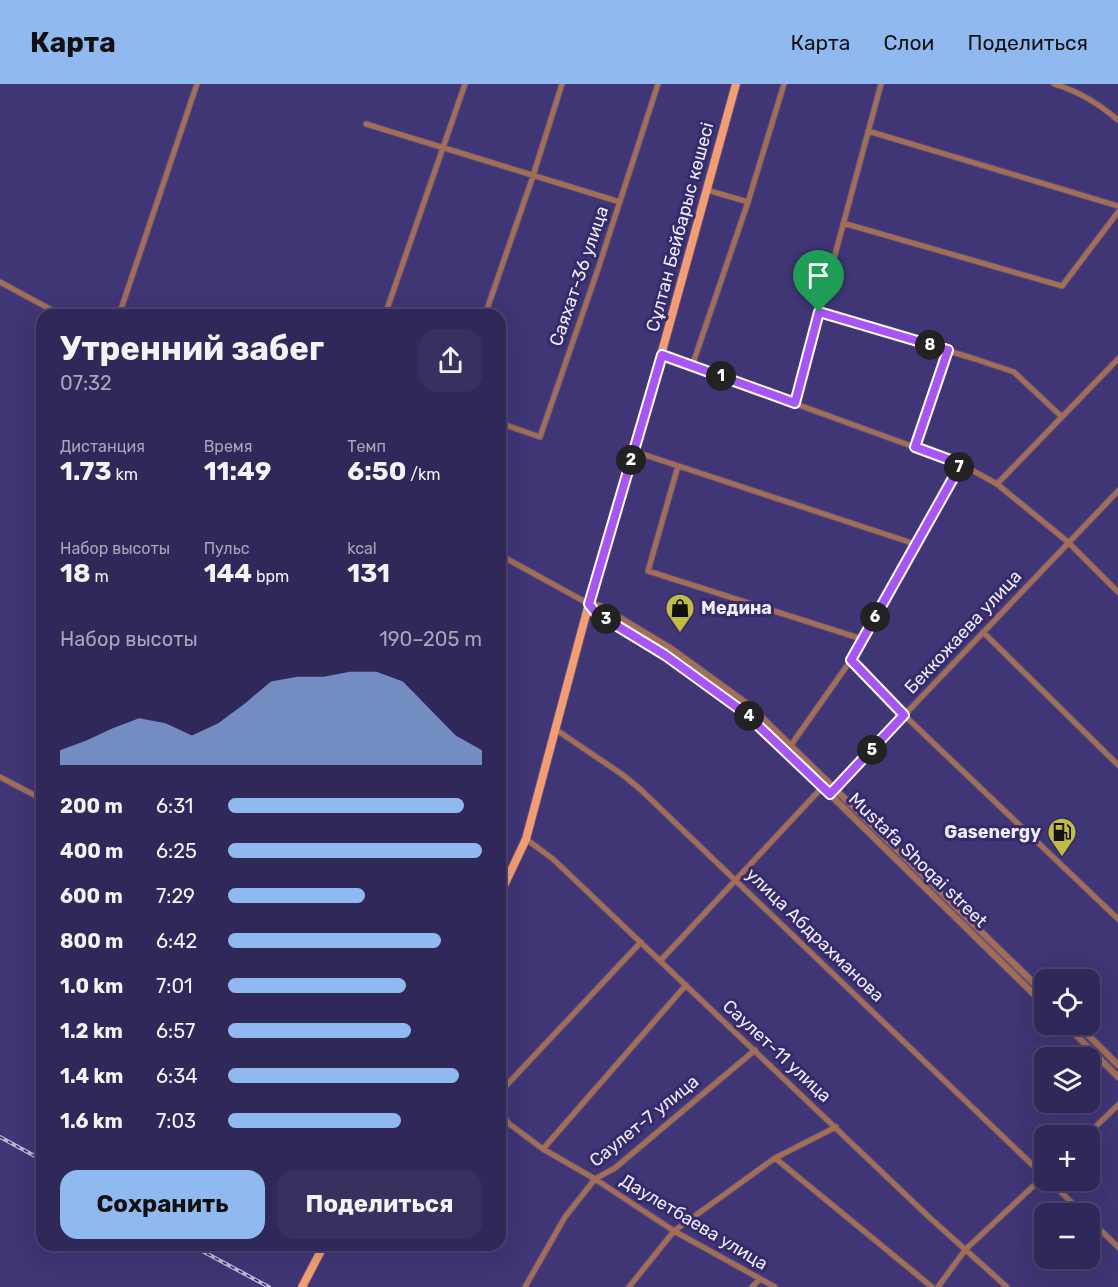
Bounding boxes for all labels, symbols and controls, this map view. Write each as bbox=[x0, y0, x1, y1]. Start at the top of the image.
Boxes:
text: Карта bbox=[30, 26, 116, 59]
text: Карта bbox=[790, 30, 850, 55]
text: Слои bbox=[883, 30, 934, 55]
text: Поделиться bbox=[967, 30, 1088, 55]
street label: Сұлтан Бейбарыс көшесі bbox=[641, 120, 719, 334]
street label: Саяхат-36 улица bbox=[545, 203, 613, 349]
pin bbox=[793, 250, 844, 312]
icon: arrive bbox=[802, 259, 835, 292]
text: Утренний забег bbox=[60, 329, 324, 368]
button: share bbox=[419, 329, 482, 392]
pin: 8 bbox=[915, 330, 945, 360]
text: 8 bbox=[925, 335, 935, 354]
pin: 1 bbox=[706, 361, 736, 391]
text: 1 bbox=[717, 366, 725, 385]
text: 07:32 bbox=[60, 371, 112, 395]
text: Дистанция bbox=[60, 437, 145, 456]
text: Время bbox=[204, 437, 252, 456]
text: Темп bbox=[347, 437, 386, 456]
pin: 2 bbox=[616, 445, 646, 475]
text: 2 bbox=[626, 450, 636, 469]
pin: 7 bbox=[944, 452, 974, 482]
text: 1.73 bbox=[60, 456, 112, 487]
text: 11:49 bbox=[204, 456, 271, 487]
text: 6:50 bbox=[347, 456, 406, 487]
text: 7 bbox=[954, 457, 964, 476]
text: km bbox=[112, 465, 138, 484]
text: /km bbox=[406, 465, 440, 484]
text: Набор высоты bbox=[60, 539, 170, 558]
text: Пульс bbox=[204, 539, 249, 558]
text: kcal bbox=[347, 539, 377, 558]
text: 18 bbox=[60, 558, 91, 589]
text: 144 bbox=[204, 558, 252, 589]
text: 131 bbox=[347, 558, 390, 589]
street label: Беккожаева улица bbox=[900, 565, 1026, 699]
text: m bbox=[91, 567, 109, 586]
text: bpm bbox=[252, 567, 289, 586]
shop icon: Медина bbox=[664, 592, 696, 634]
place label: Медина bbox=[701, 597, 772, 619]
pin: 6 bbox=[860, 602, 890, 632]
pin: 3 bbox=[591, 604, 621, 634]
text: 6 bbox=[870, 607, 880, 626]
text: 3 bbox=[601, 609, 611, 628]
text: Набор высоты bbox=[60, 627, 198, 651]
text: 190–205 m bbox=[379, 627, 482, 651]
pin: 4 bbox=[734, 701, 764, 731]
text: 4 bbox=[744, 706, 754, 725]
pin: 5 bbox=[857, 735, 887, 765]
text: 5 bbox=[867, 740, 877, 759]
street label: Mustafa Shoqai street bbox=[844, 788, 992, 932]
text: 200 m bbox=[60, 794, 123, 818]
text: 6:31 bbox=[156, 794, 193, 818]
fuel station icon: Gasenergy bbox=[1046, 816, 1078, 858]
place label: Gasenergy bbox=[944, 821, 1041, 843]
text: 400 m bbox=[60, 839, 123, 863]
text: 6:25 bbox=[156, 839, 197, 863]
street label: улица Абдрахманова bbox=[741, 863, 889, 1007]
text: 600 m bbox=[60, 884, 123, 908]
text: 7:29 bbox=[156, 884, 195, 908]
text: 800 m bbox=[60, 929, 123, 953]
text: 6:42 bbox=[156, 929, 197, 953]
map controls bbox=[1034, 969, 1100, 1269]
button: locate bbox=[1034, 969, 1100, 1035]
text: 1.0 km bbox=[60, 974, 123, 998]
text: 7:01 bbox=[156, 974, 193, 998]
street label: Саулет-11 улица bbox=[718, 995, 836, 1107]
text: 1.2 km bbox=[60, 1019, 123, 1043]
text: 6:57 bbox=[156, 1019, 195, 1043]
button: layers bbox=[1034, 1047, 1100, 1113]
text: 1.4 km bbox=[60, 1064, 123, 1088]
text: 6:34 bbox=[156, 1064, 198, 1088]
street label: Саулет-7 улица bbox=[585, 1070, 703, 1172]
text: 1.6 km bbox=[60, 1109, 123, 1133]
text: 7:03 bbox=[156, 1109, 196, 1133]
button: + bbox=[1034, 1125, 1100, 1191]
street label: Даулетбаева улица bbox=[616, 1169, 772, 1275]
button: Сохранить bbox=[60, 1170, 265, 1239]
button: Поделиться bbox=[277, 1170, 482, 1239]
button: − bbox=[1034, 1203, 1100, 1269]

